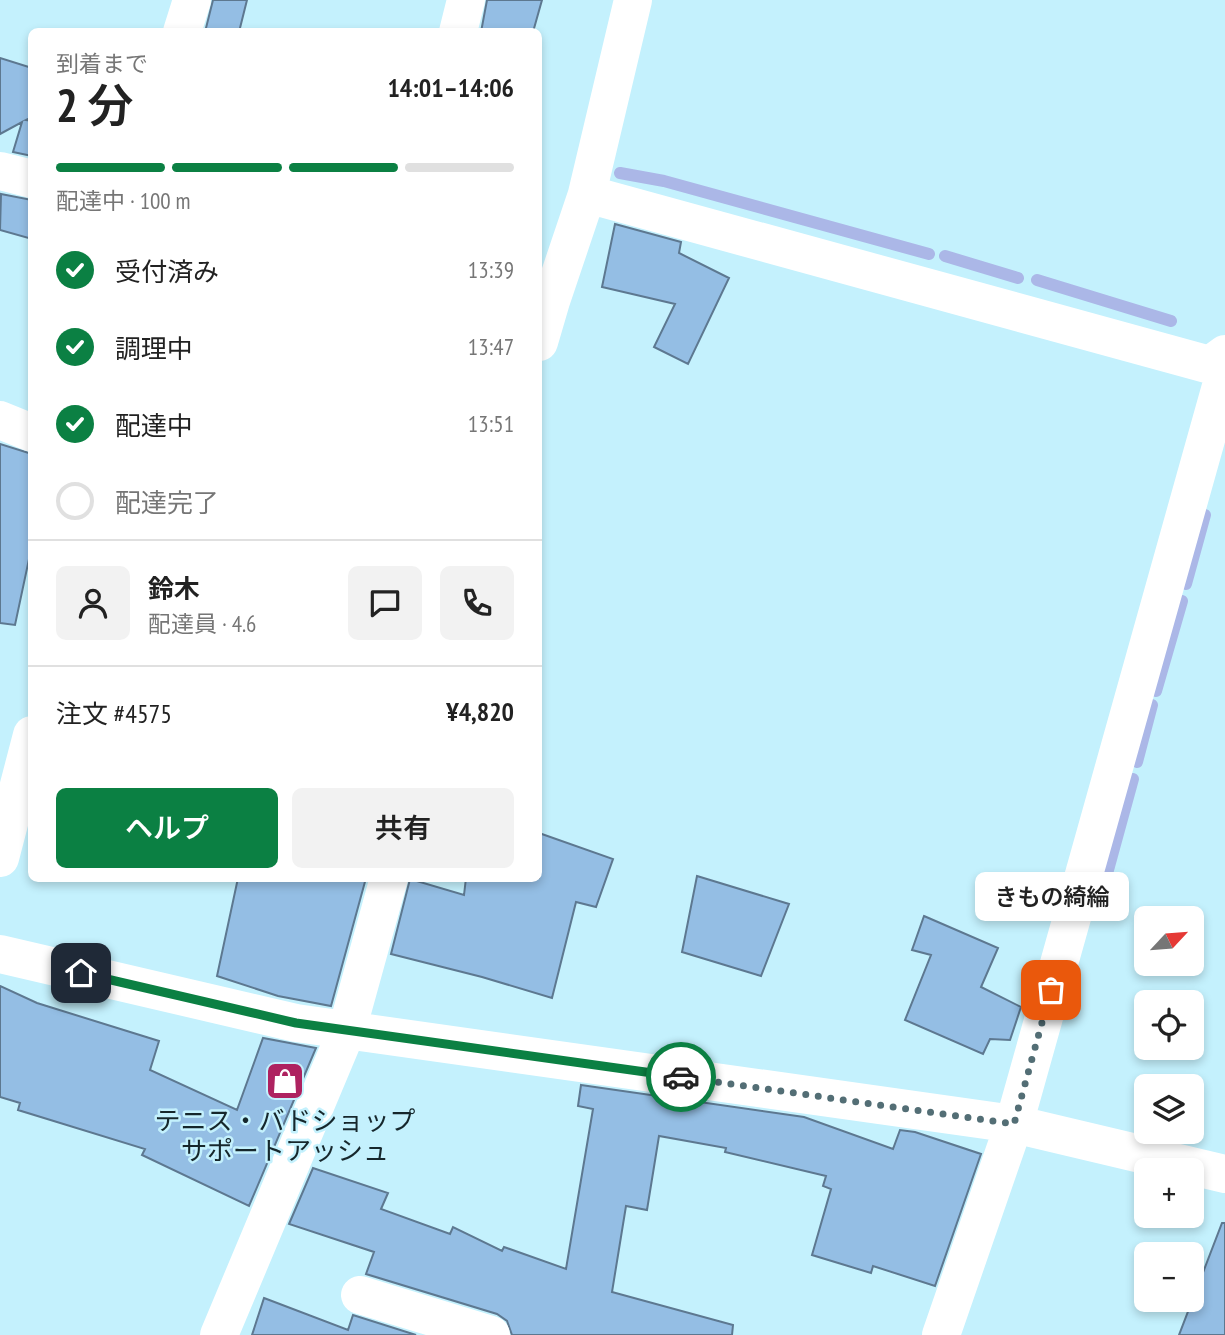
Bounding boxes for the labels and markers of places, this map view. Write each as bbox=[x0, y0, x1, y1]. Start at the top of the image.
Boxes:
callout: きもの綺綸 bbox=[974, 871, 1128, 920]
pin bbox=[51, 943, 111, 1003]
pin bbox=[1021, 960, 1081, 1020]
shop icon: テニス・バドショップ サポートアッシュ bbox=[264, 1060, 306, 1102]
place label: テニス・バドショップ サポートアッシュ bbox=[155, 1104, 415, 1167]

